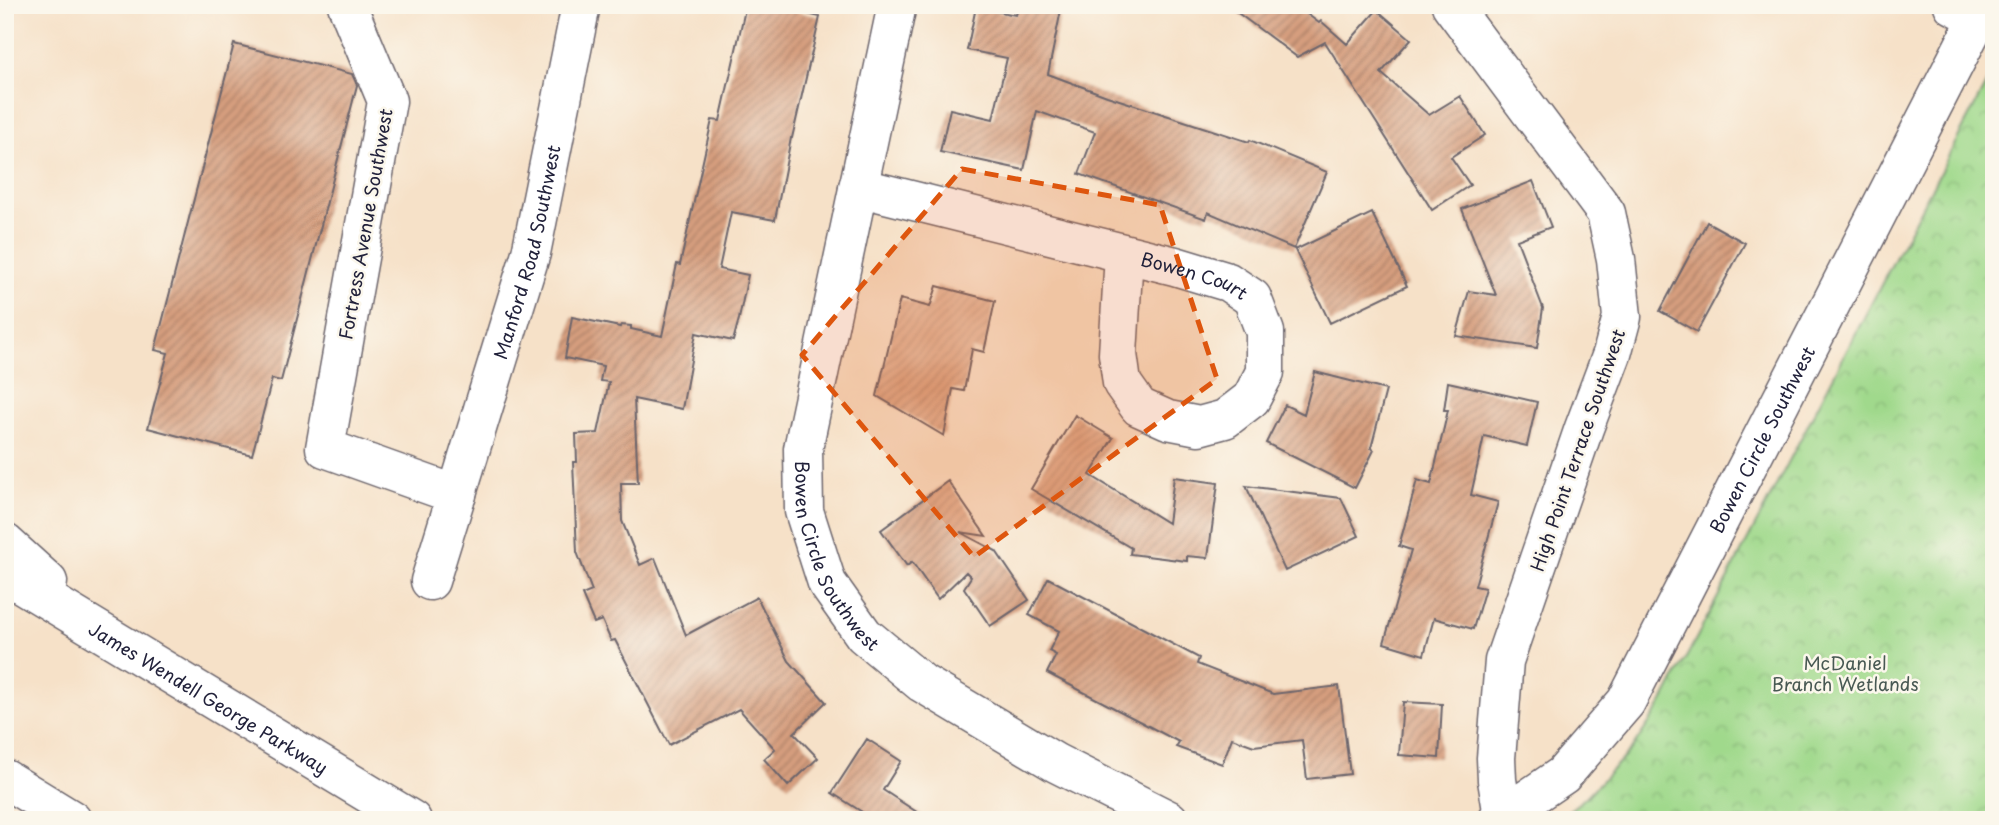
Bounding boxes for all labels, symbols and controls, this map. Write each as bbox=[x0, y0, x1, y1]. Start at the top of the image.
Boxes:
street label: Fortress Avenue Southwest bbox=[331, 106, 399, 342]
street label: Manford Road Southwest bbox=[486, 143, 566, 362]
street label: Bowen Court bbox=[1138, 245, 1254, 305]
street label: High Point Terrace Southwest bbox=[1523, 325, 1631, 575]
street label: Bowen Circle Southwest bbox=[1702, 341, 1821, 537]
street label: Bowen Circle Southwest bbox=[790, 461, 886, 656]
street label: James Wendell George Parkway bbox=[84, 614, 333, 780]
park label: McDaniel Branch Wetlands bbox=[1771, 649, 1919, 697]

